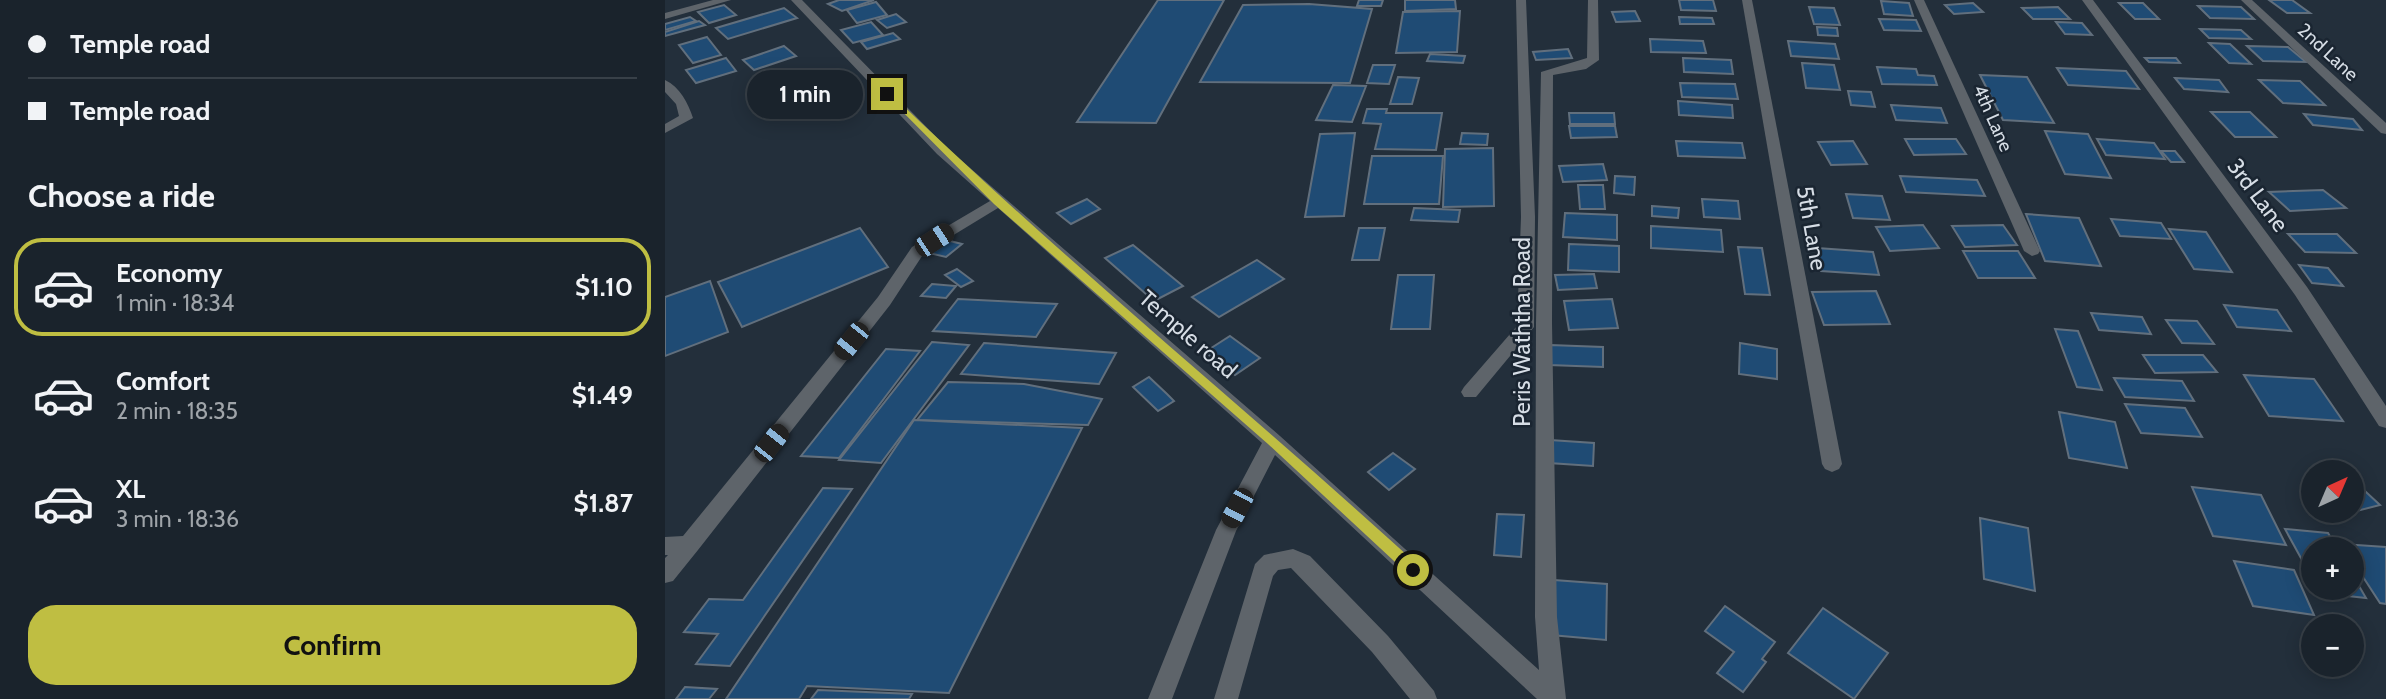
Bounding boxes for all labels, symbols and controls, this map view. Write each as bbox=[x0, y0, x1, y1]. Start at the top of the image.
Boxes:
street label: 2nd Lane bbox=[2293, 18, 2363, 86]
text: Temple road bbox=[70, 28, 210, 60]
callout: 1 min bbox=[747, 70, 863, 119]
route end bbox=[871, 78, 903, 110]
text: 1 min bbox=[779, 80, 831, 108]
street label: 4th Lane bbox=[1968, 81, 2018, 155]
text: Temple road bbox=[70, 95, 210, 127]
street label: 3rd Lane bbox=[2221, 153, 2295, 237]
text: Choose a ride bbox=[28, 176, 215, 215]
street label: 5th Lane bbox=[1791, 184, 1833, 273]
car bbox=[911, 220, 958, 260]
street label: Peris Waththa Road bbox=[1508, 237, 1536, 427]
icon: car bbox=[32, 256, 95, 319]
text: Economy bbox=[116, 257, 222, 289]
text: $1.10 bbox=[575, 271, 633, 303]
street label: Temple road bbox=[1133, 284, 1243, 384]
text: 1 min · 18:34 bbox=[116, 289, 234, 317]
car bbox=[830, 318, 873, 364]
icon: car bbox=[32, 364, 95, 427]
text: Comfort bbox=[116, 365, 210, 397]
text: $1.49 bbox=[572, 379, 633, 411]
text: 2 min · 18:35 bbox=[116, 397, 238, 425]
car bbox=[750, 420, 793, 466]
north arrow bbox=[2301, 460, 2364, 523]
map controls bbox=[2301, 460, 2364, 677]
icon: car bbox=[32, 472, 95, 535]
text: XL bbox=[116, 473, 145, 505]
car bbox=[1218, 485, 1257, 531]
text: $1.87 bbox=[574, 487, 633, 519]
text: 3 min · 18:36 bbox=[116, 505, 239, 533]
button: + bbox=[2301, 537, 2364, 600]
route start bbox=[1397, 554, 1429, 586]
button: Confirm bbox=[28, 605, 637, 685]
button: − bbox=[2301, 614, 2364, 677]

